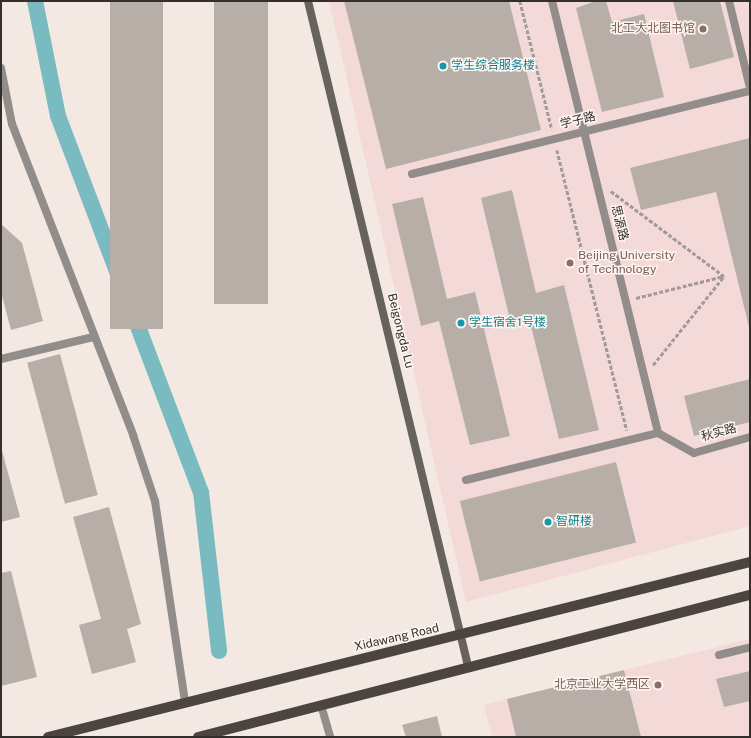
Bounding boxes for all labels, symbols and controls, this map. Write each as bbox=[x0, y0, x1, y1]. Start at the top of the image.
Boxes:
place label: 北工大北图书馆 bbox=[611, 22, 695, 36]
marker: 北工大北图书馆 bbox=[698, 24, 708, 34]
place label: 学生综合服务楼 bbox=[451, 59, 535, 73]
marker: 学生综合服务楼 bbox=[438, 61, 448, 71]
street label: 学子路 bbox=[559, 110, 597, 132]
street label: 思源路 bbox=[608, 204, 630, 242]
place label: Beijing University of Technology bbox=[578, 249, 675, 277]
marker: Beijing University of Technology bbox=[565, 258, 575, 268]
street label: Beigongda Lu bbox=[384, 292, 416, 370]
place label: 学生宿舍1号楼 bbox=[469, 316, 546, 330]
marker: 学生宿舍1号楼 bbox=[456, 318, 466, 328]
street label: 秋实路 bbox=[700, 421, 738, 445]
place label: 智研楼 bbox=[556, 515, 592, 529]
marker: 智研楼 bbox=[543, 517, 553, 527]
street label: Xidawang Road bbox=[353, 621, 441, 655]
place label: 北京工业大学西区 bbox=[554, 678, 650, 692]
marker: 北京工业大学西区 bbox=[653, 680, 663, 690]

